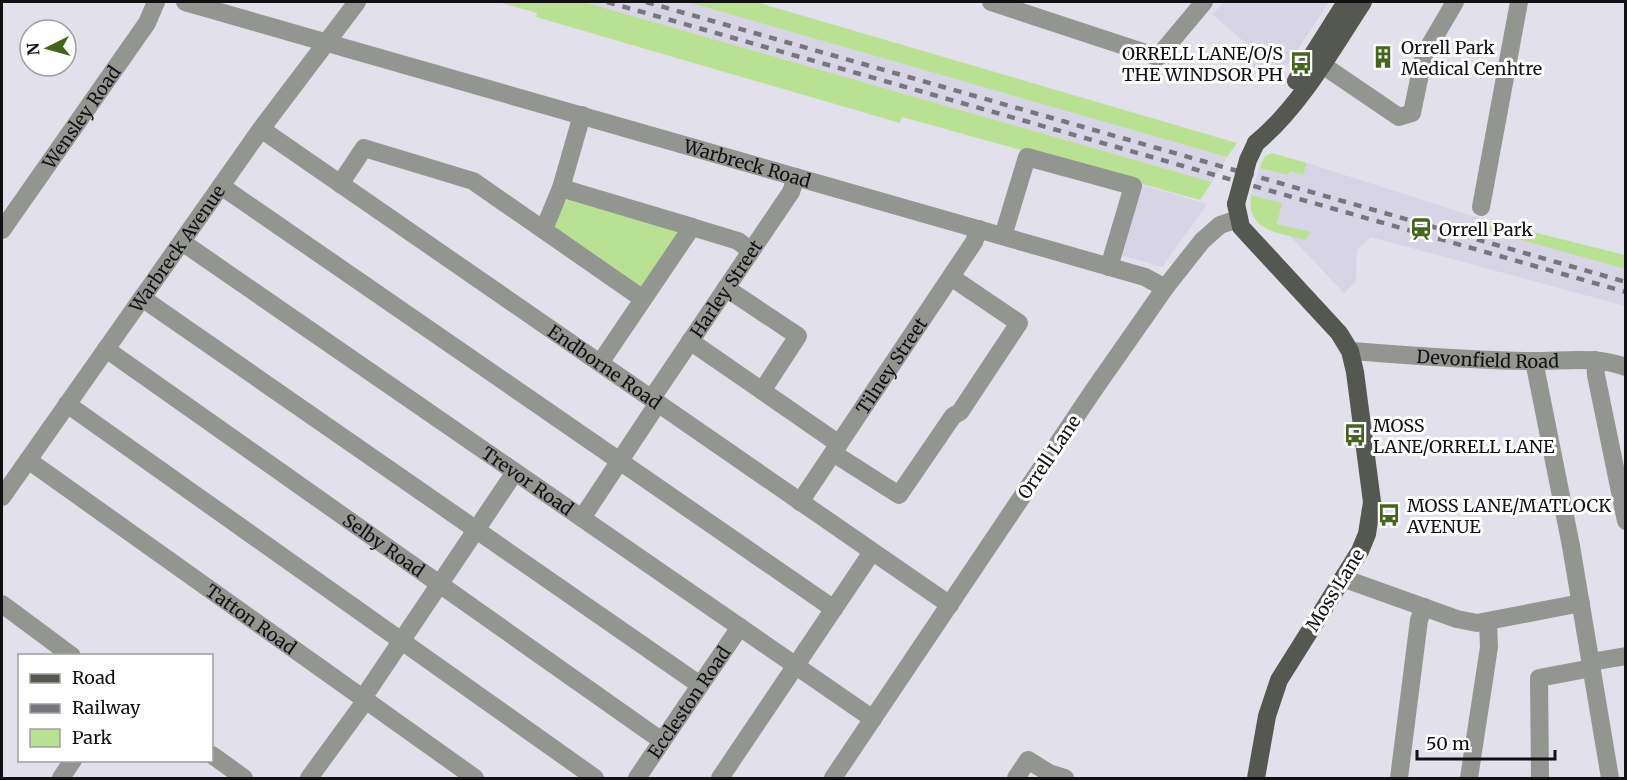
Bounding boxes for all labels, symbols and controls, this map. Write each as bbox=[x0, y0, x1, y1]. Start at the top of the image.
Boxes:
north arrow bbox=[18, 18, 78, 78]
place label: Orrell Park Medical Cenhtre bbox=[1401, 36, 1542, 80]
text: N bbox=[23, 42, 44, 56]
place label: ORRELL LANE/O/S THE WINDSOR PH bbox=[1122, 42, 1283, 86]
building icon: Orrell Park Medical Cenhtre bbox=[1370, 44, 1396, 70]
bus stop icon: ORRELL LANE/O/S THE WINDSOR PH bbox=[1288, 50, 1314, 76]
street label: Wensley Road bbox=[37, 61, 125, 174]
street label: Warbreck Road bbox=[680, 134, 814, 192]
street label: Warbreck Avenue bbox=[124, 180, 230, 317]
station icon: Orrell Park bbox=[1408, 216, 1434, 242]
place label: Orrell Park bbox=[1439, 218, 1533, 241]
street label: Harley Street bbox=[685, 235, 767, 342]
street label: Tilney Street bbox=[851, 313, 932, 419]
street label: Endborne Road bbox=[544, 319, 666, 414]
street label: Devonfield Road bbox=[1416, 344, 1560, 373]
street label: Orrell Lane bbox=[1013, 411, 1085, 503]
place label: MOSS LANE/ORRELL LANE bbox=[1373, 414, 1555, 458]
bus stop icon: MOSS LANE/ORRELL LANE bbox=[1342, 422, 1368, 448]
street label: Trevor Road bbox=[477, 441, 578, 520]
place label: MOSS LANE/MATLOCK AVENUE bbox=[1406, 494, 1611, 538]
bus stop icon: MOSS LANE/MATLOCK AVENUE bbox=[1376, 502, 1402, 528]
street label: Selby Road bbox=[338, 508, 429, 582]
street label: Moss Lane bbox=[1301, 545, 1369, 635]
street label: Tatton Road bbox=[201, 579, 301, 659]
street label: Eccleston Road bbox=[643, 641, 735, 762]
legend bbox=[18, 654, 213, 762]
text: Road bbox=[72, 666, 116, 689]
text: Railway bbox=[72, 696, 141, 719]
scale bar bbox=[1417, 723, 1555, 761]
text: Park bbox=[72, 726, 113, 749]
text: 50 m bbox=[1426, 732, 1470, 755]

